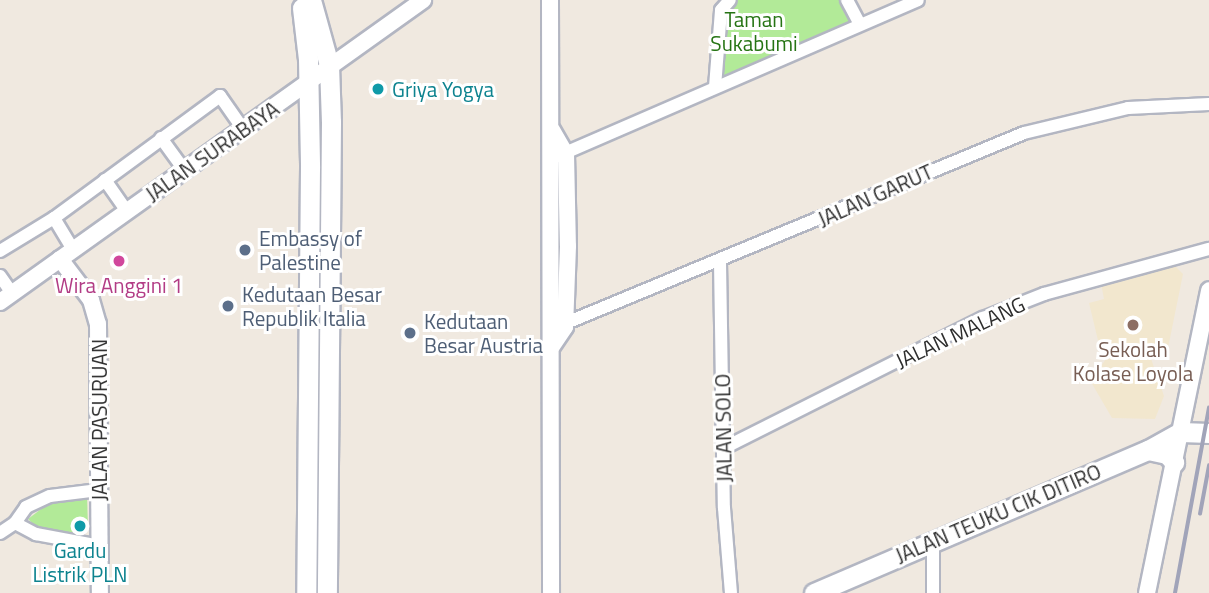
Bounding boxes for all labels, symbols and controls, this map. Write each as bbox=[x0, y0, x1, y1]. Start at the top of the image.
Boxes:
park label: Taman Sukabumi bbox=[710, 6, 798, 56]
place label: Griya Yogya bbox=[392, 76, 494, 102]
marker: Griya Yogya bbox=[370, 81, 386, 97]
street label: JALAN SURABAYA bbox=[140, 96, 284, 206]
street label: JALAN GARUT bbox=[814, 158, 936, 232]
place label: Embassy of Palestine bbox=[259, 225, 362, 275]
marker: Embassy of Palestine bbox=[237, 242, 253, 258]
marker: Wira Anggini 1 bbox=[111, 253, 127, 269]
place label: Wira Anggini 1 bbox=[55, 272, 183, 298]
place label: Kedutaan Besar Republik Italia bbox=[242, 281, 382, 331]
street label: JALAN MALANG bbox=[891, 291, 1029, 373]
marker: Kedutaan Besar Republik Italia bbox=[220, 298, 236, 314]
place label: Kedutaan Besar Austria bbox=[424, 308, 543, 358]
marker: Sekolah Kolase Loyola bbox=[1125, 317, 1141, 333]
marker: Kedutaan Besar Austria bbox=[402, 325, 418, 341]
place label: Sekolah Kolase Loyola bbox=[1073, 336, 1193, 386]
street label: JALAN PASURUAN bbox=[86, 339, 112, 501]
street label: JALAN SOLO bbox=[709, 373, 737, 483]
street label: JALAN TEUKU CIK DITIRO bbox=[891, 458, 1105, 568]
marker: Gardu Listrik PLN bbox=[72, 518, 88, 534]
place label: Gardu Listrik PLN bbox=[32, 537, 128, 587]

